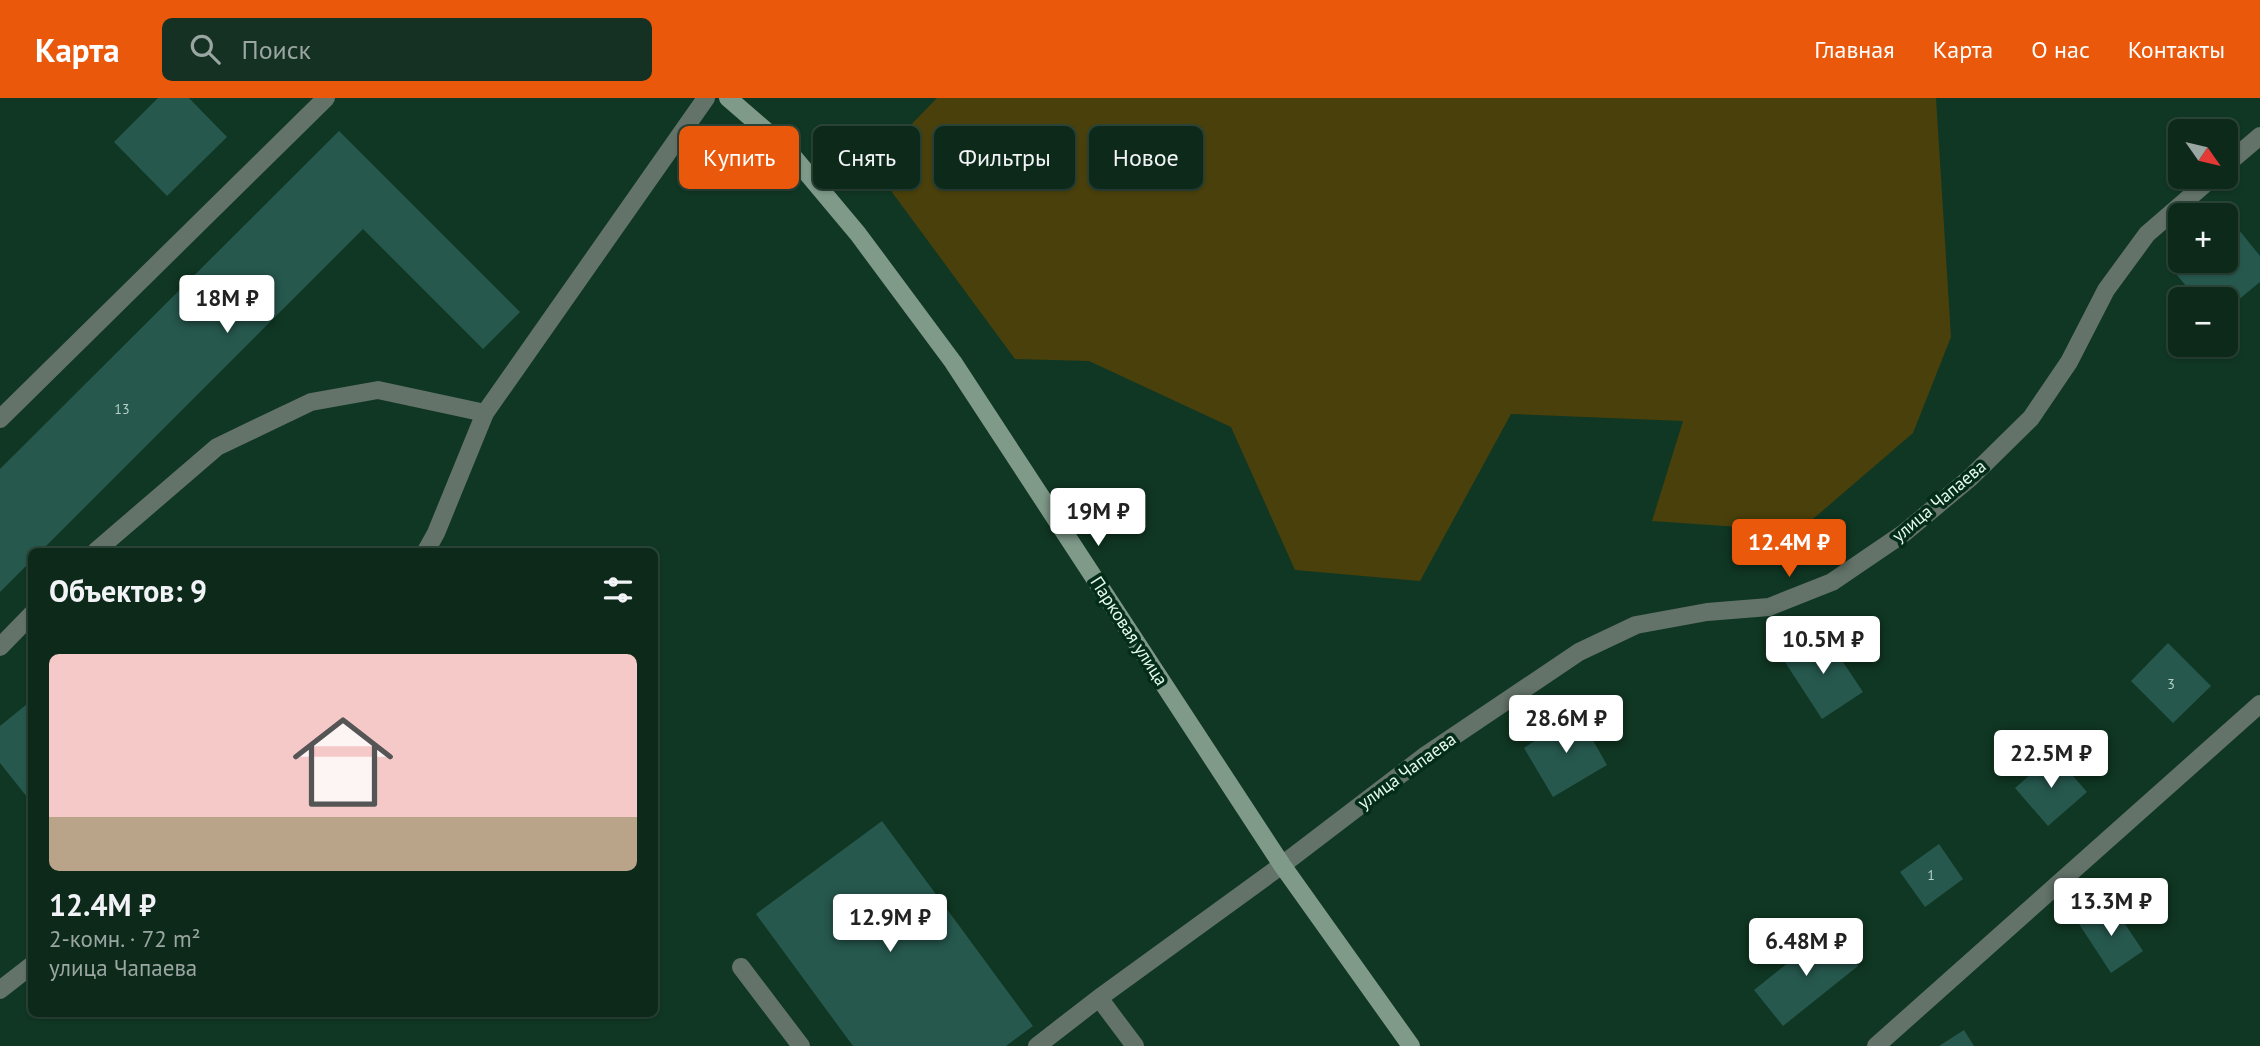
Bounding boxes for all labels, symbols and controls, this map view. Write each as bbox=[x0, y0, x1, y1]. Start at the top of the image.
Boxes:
search box bbox=[162, 18, 652, 81]
text: Карта bbox=[35, 28, 120, 71]
icon: search bbox=[186, 30, 224, 68]
text: Поиск bbox=[242, 33, 311, 66]
text: Главная bbox=[1814, 34, 1895, 65]
text: Карта bbox=[1933, 34, 1993, 65]
text: О нас bbox=[2031, 34, 2090, 65]
text: Контакты bbox=[2128, 34, 2225, 65]
north arrow bbox=[2168, 119, 2238, 189]
map controls bbox=[2168, 119, 2238, 357]
chip: Купить bbox=[679, 126, 799, 189]
chip: Снять bbox=[813, 126, 920, 189]
chip: Фильтры bbox=[934, 126, 1075, 189]
chip: Новое bbox=[1089, 126, 1203, 189]
button: + bbox=[2168, 203, 2238, 273]
pin: 18M ₽ bbox=[178, 275, 276, 335]
text: 18M ₽ bbox=[195, 283, 259, 312]
button: − bbox=[2168, 287, 2238, 357]
house number: 13 bbox=[114, 400, 130, 418]
street label: улица Чапаева bbox=[1887, 455, 1991, 547]
pin: 19M ₽ bbox=[1049, 489, 1147, 548]
text: 19M ₽ bbox=[1066, 496, 1130, 525]
pin: 12.4M ₽ bbox=[1724, 519, 1854, 579]
text: 12.4M ₽ bbox=[1748, 527, 1830, 556]
text: Объектов: 9 bbox=[49, 571, 207, 610]
icon: filters bbox=[599, 571, 637, 609]
street label: Парковая улица bbox=[1086, 572, 1173, 690]
pin: 10.5M ₽ bbox=[1758, 616, 1888, 676]
text: 10.5M ₽ bbox=[1782, 624, 1864, 653]
house number: 3 bbox=[2167, 675, 2175, 693]
pin: 28.6M ₽ bbox=[1501, 696, 1631, 755]
icon: home bbox=[280, 699, 406, 825]
text: 28.6M ₽ bbox=[1525, 703, 1607, 732]
street label: улица Чапаева bbox=[1353, 727, 1460, 814]
pin: 22.5M ₽ bbox=[1986, 730, 2116, 790]
text: 22.5M ₽ bbox=[2010, 738, 2092, 767]
house number: 1 bbox=[1927, 866, 1935, 884]
pin: 13.3M ₽ bbox=[2046, 878, 2176, 938]
text: 12.4M ₽ bbox=[49, 885, 156, 924]
text: 13.3M ₽ bbox=[2070, 886, 2152, 915]
pin: 12.9M ₽ bbox=[825, 894, 955, 954]
text: 12.9M ₽ bbox=[849, 902, 931, 931]
pin: 6.48M ₽ bbox=[1741, 918, 1871, 978]
text: 2-комн. · 72 m² bbox=[49, 924, 201, 953]
text: 6.48M ₽ bbox=[1765, 926, 1847, 955]
text: улица Чапаева bbox=[49, 953, 197, 982]

